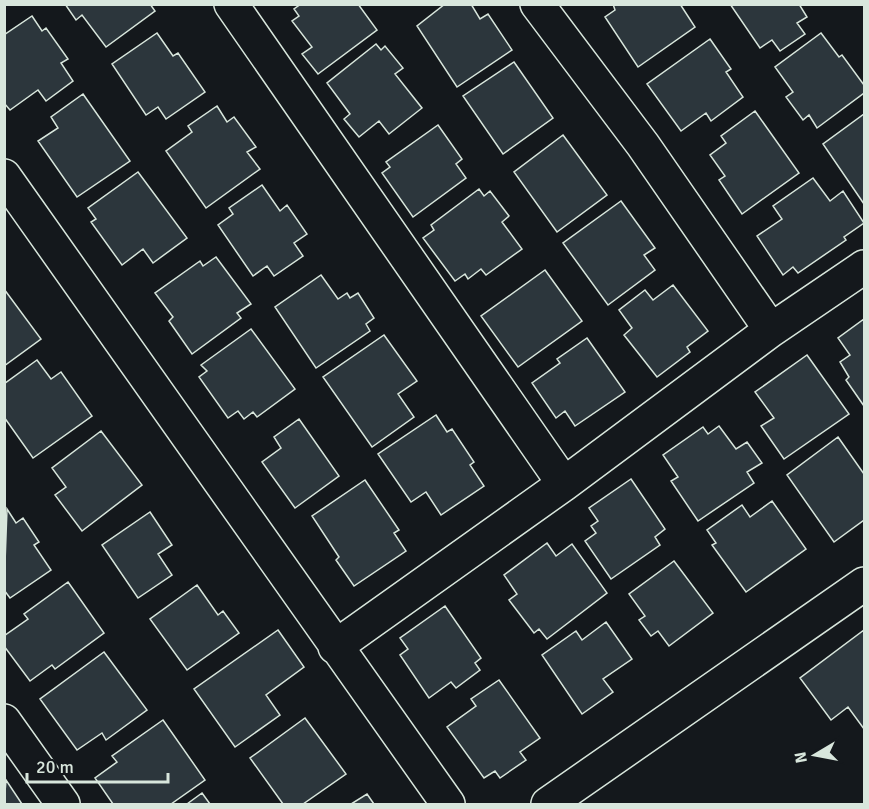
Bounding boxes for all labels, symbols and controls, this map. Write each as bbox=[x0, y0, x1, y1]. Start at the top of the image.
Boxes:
north arrow bbox=[785, 725, 845, 785]
scale bar bbox=[27, 746, 168, 784]
text: N bbox=[790, 750, 812, 765]
text: 20 m bbox=[36, 756, 74, 778]

